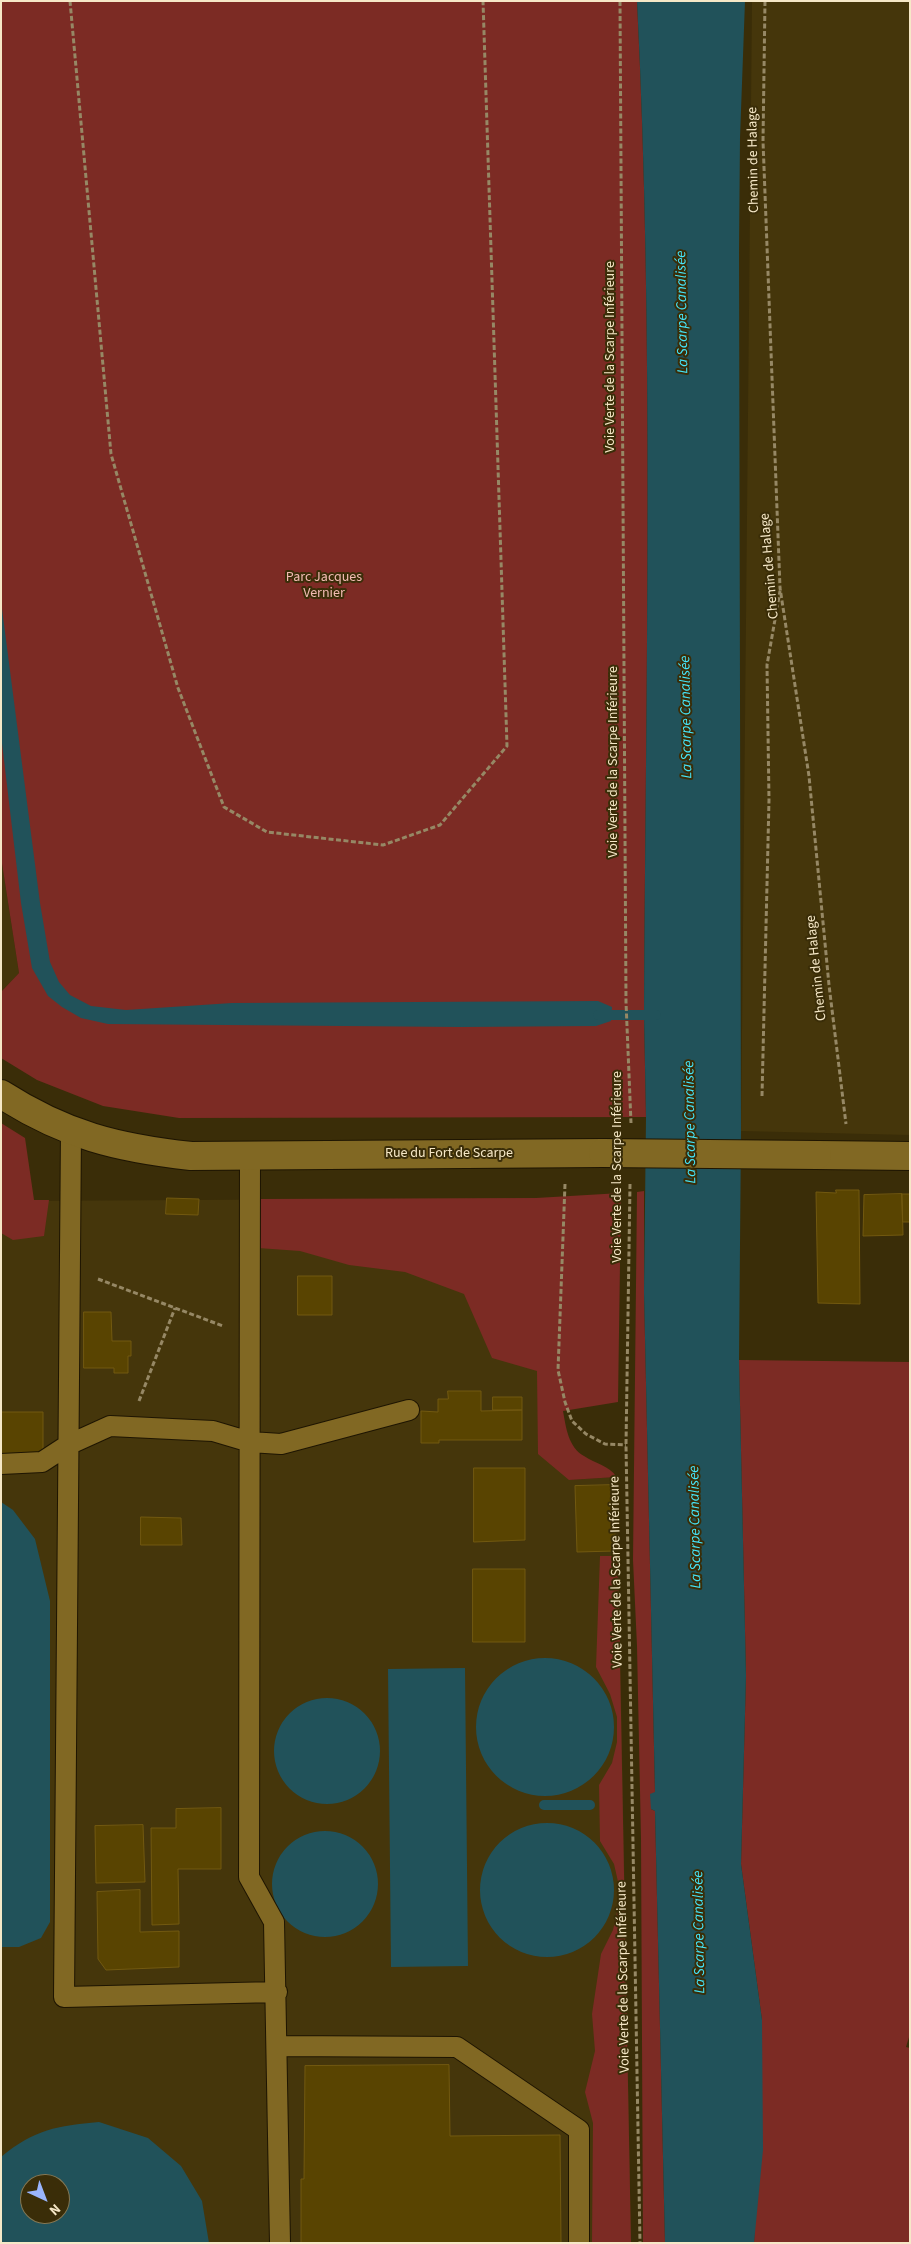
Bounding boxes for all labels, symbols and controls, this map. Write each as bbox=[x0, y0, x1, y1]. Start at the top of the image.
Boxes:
street label: Chemin de Halage bbox=[745, 107, 763, 213]
water label: La Scarpe Canalisée bbox=[673, 250, 693, 374]
street label: Voie Verte de la Scarpe Inférieure bbox=[603, 261, 619, 453]
street label: Chemin de Halage bbox=[757, 512, 783, 620]
park label: Parc Jacques Vernier bbox=[286, 570, 362, 602]
water label: La Scarpe Canalisée bbox=[677, 655, 697, 779]
street label: Voie Verte de la Scarpe Inférieure bbox=[606, 666, 622, 858]
street label: Chemin de Halage bbox=[803, 914, 831, 1022]
water label: La Scarpe Canalisée bbox=[681, 1060, 701, 1184]
street label: Voie Verte de la Scarpe Inférieure bbox=[610, 1071, 626, 1263]
street label: Rue du Fort de Scarpe bbox=[385, 1146, 513, 1162]
water label: La Scarpe Canalisée bbox=[686, 1465, 706, 1589]
street label: Voie Verte de la Scarpe Inférieure bbox=[607, 1476, 627, 1668]
water label: La Scarpe Canalisée bbox=[690, 1870, 710, 1994]
street label: Voie Verte de la Scarpe Inférieure bbox=[614, 1881, 634, 2073]
north arrow bbox=[20, 2174, 70, 2224]
text: N bbox=[44, 2199, 65, 2220]

